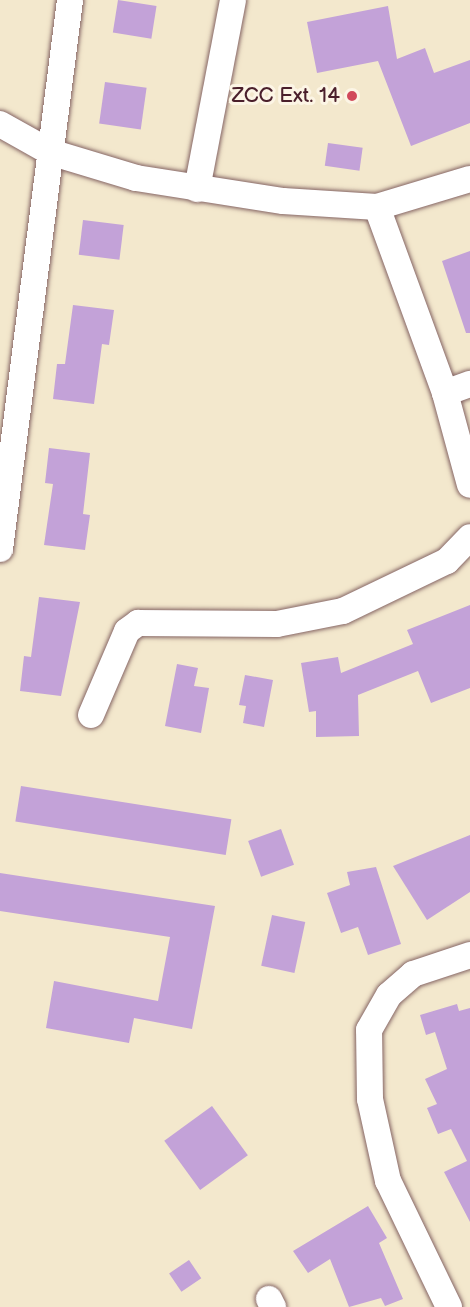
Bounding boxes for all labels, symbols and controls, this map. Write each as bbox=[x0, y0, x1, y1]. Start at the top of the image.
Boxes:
place label: ZCC Ext. 14 bbox=[232, 83, 340, 109]
marker: ZCC Ext. 14 bbox=[345, 89, 359, 103]

